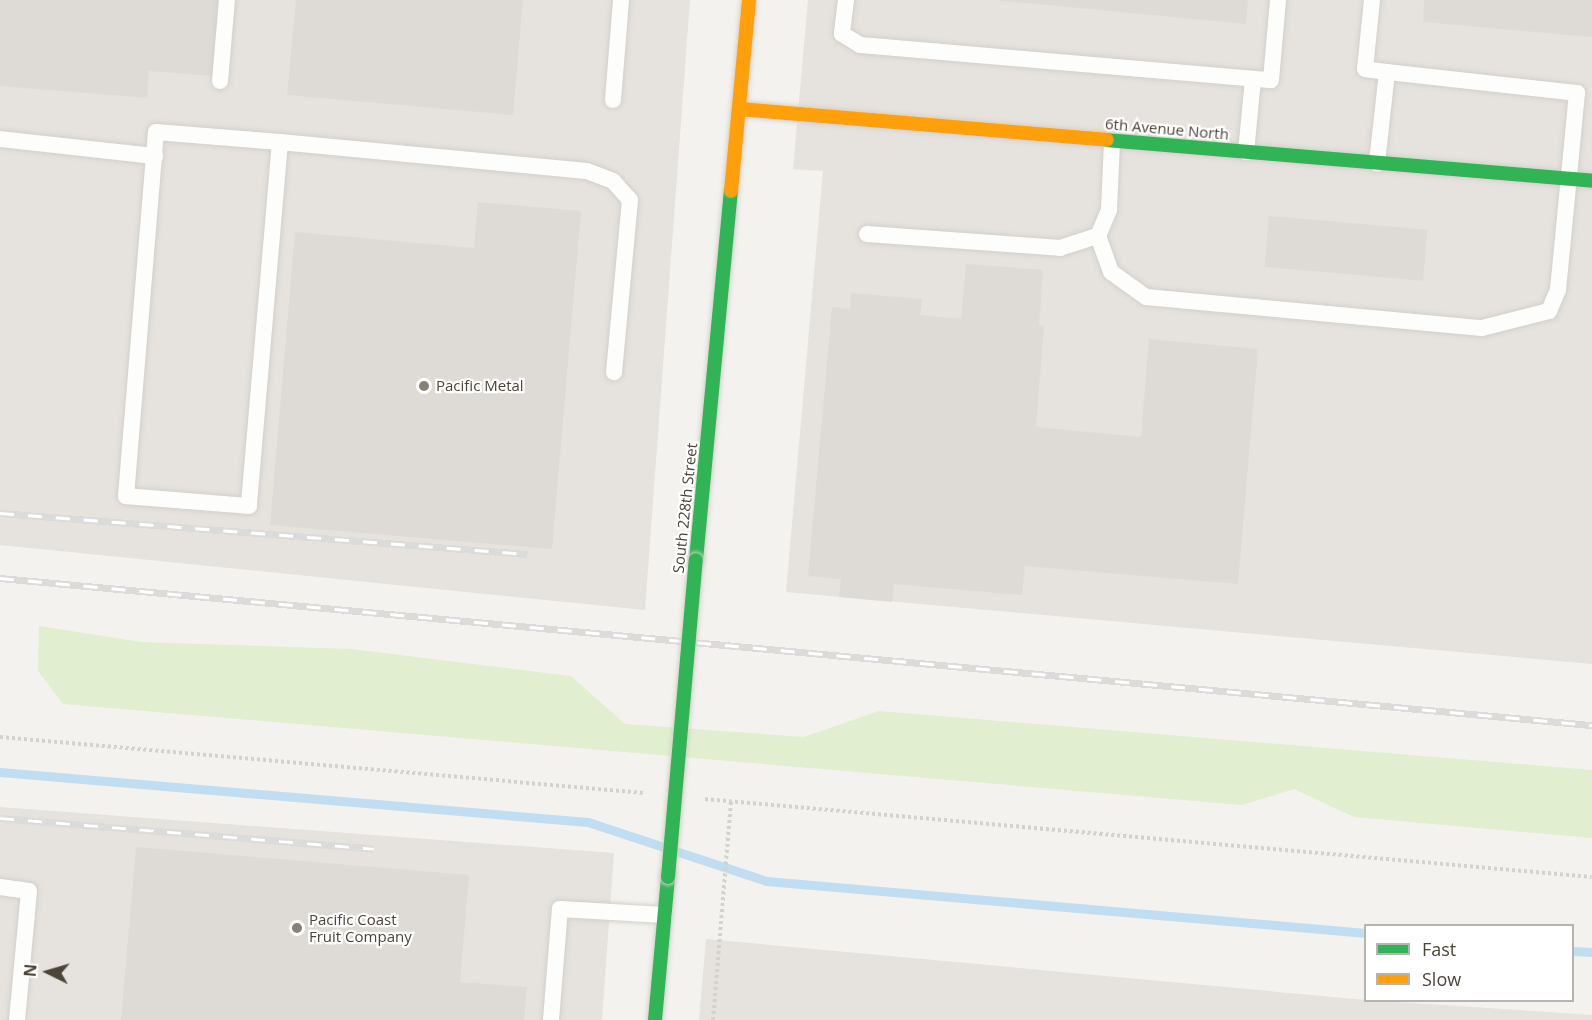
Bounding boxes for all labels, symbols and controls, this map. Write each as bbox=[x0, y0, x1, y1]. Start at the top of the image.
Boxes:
street label: 6th Avenue North bbox=[1104, 115, 1230, 143]
place label: Pacific Metal bbox=[436, 377, 524, 395]
marker: Pacific Metal bbox=[417, 379, 431, 393]
street label: South 228th Street bbox=[669, 442, 701, 574]
place label: Pacific Coast Fruit Company bbox=[309, 910, 412, 945]
marker: Pacific Coast Fruit Company bbox=[290, 921, 304, 935]
legend bbox=[1364, 924, 1574, 1002]
text: Fast bbox=[1422, 937, 1456, 961]
north arrow bbox=[18, 942, 78, 1002]
text: N bbox=[19, 963, 42, 978]
text: Slow bbox=[1422, 967, 1461, 991]

